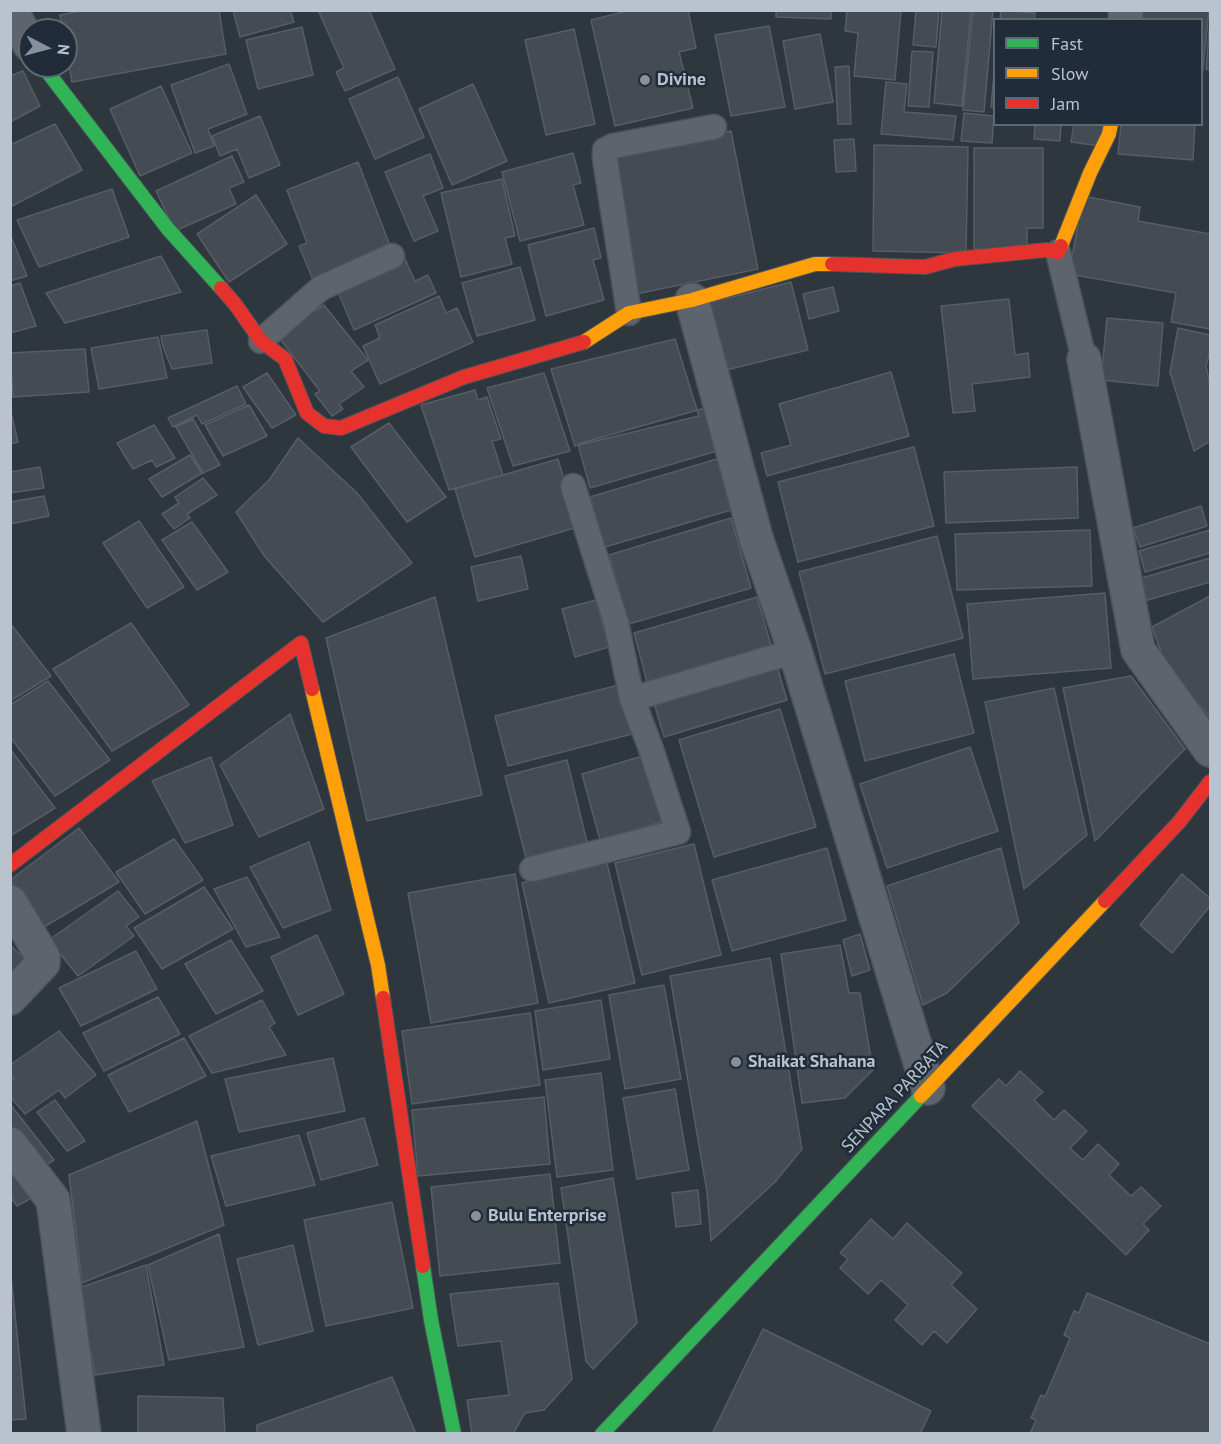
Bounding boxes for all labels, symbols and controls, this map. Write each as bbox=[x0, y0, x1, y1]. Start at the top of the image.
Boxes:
north arrow bbox=[18, 18, 78, 78]
legend bbox=[993, 18, 1203, 126]
text: Fast bbox=[1051, 32, 1083, 55]
text: N bbox=[53, 43, 74, 56]
text: Slow bbox=[1051, 62, 1089, 85]
place label: Divine bbox=[657, 69, 706, 91]
marker: Divine bbox=[638, 73, 652, 87]
text: Jam bbox=[1051, 92, 1080, 115]
street label: SENPARA PARBATA bbox=[837, 1036, 953, 1158]
place label: Shaikat Shahana bbox=[748, 1051, 875, 1073]
marker: Shaikat Shahana bbox=[729, 1055, 743, 1069]
place label: Bulu Enterprise bbox=[488, 1205, 606, 1227]
marker: Bulu Enterprise bbox=[469, 1209, 483, 1223]

